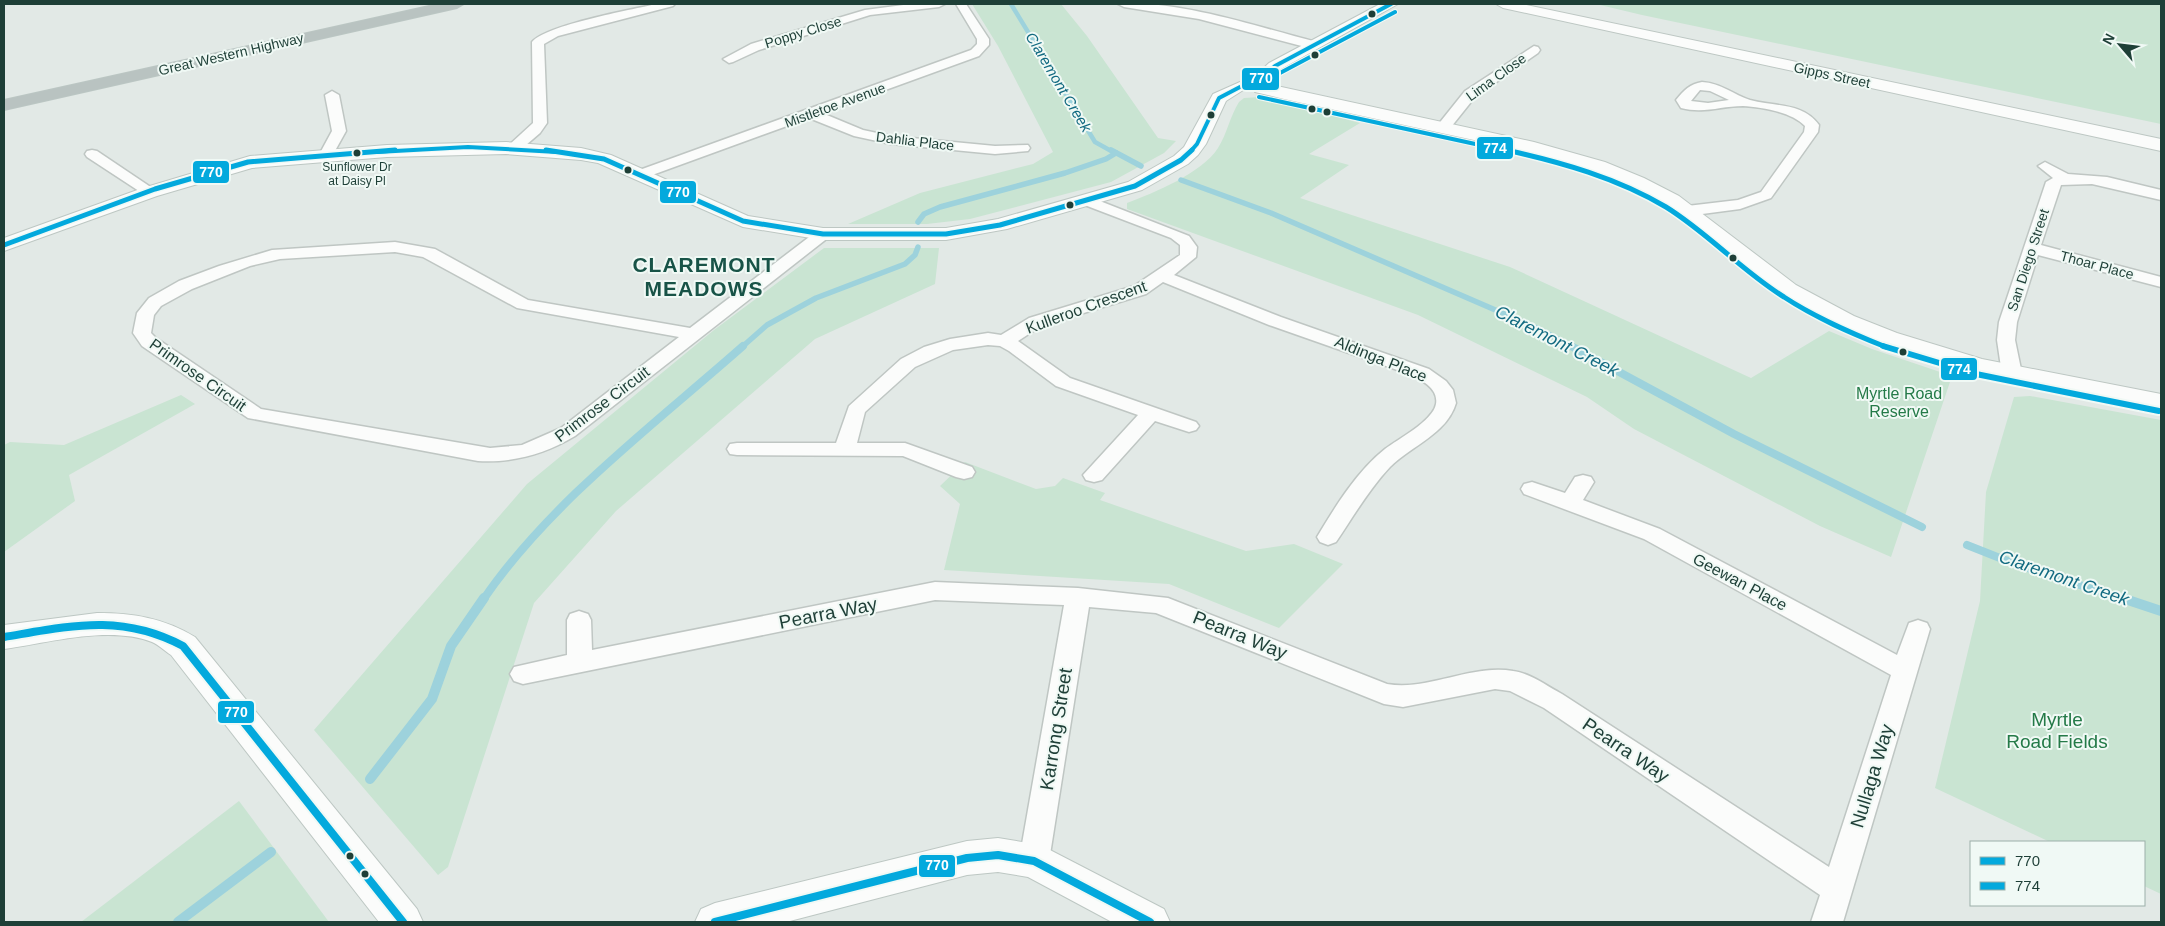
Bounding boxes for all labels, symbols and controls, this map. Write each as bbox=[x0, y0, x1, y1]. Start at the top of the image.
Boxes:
unlabelled marker bbox=[1367, 9, 1377, 19]
street label: Poppy Close bbox=[763, 13, 843, 51]
north arrow bbox=[2095, 20, 2145, 70]
water label: Claremont Creek bbox=[1023, 29, 1096, 136]
street label: Great Western Highway bbox=[157, 30, 305, 78]
text: N bbox=[2099, 31, 2118, 47]
unlabelled marker bbox=[1310, 50, 1320, 60]
street label: Lima Close bbox=[1463, 50, 1529, 104]
street label: Gipps Street bbox=[1792, 59, 1872, 91]
line badge: 770 bbox=[1241, 67, 1280, 91]
text: 770 bbox=[1249, 70, 1273, 86]
street label: Mistletoe Avenue bbox=[782, 79, 888, 131]
unlabelled marker bbox=[1307, 104, 1317, 114]
unlabelled marker bbox=[1322, 107, 1332, 117]
unlabelled marker bbox=[1206, 110, 1216, 120]
street label: Dahlia Place bbox=[875, 128, 955, 154]
line badge: 774 bbox=[1476, 136, 1514, 160]
text: 774 bbox=[1483, 140, 1507, 156]
marker: Sunflower Dr at Daisy Pl bbox=[352, 148, 362, 158]
line badge: 770 bbox=[192, 160, 230, 184]
place label: Sunflower Dr at Daisy Pl bbox=[322, 160, 392, 188]
text: 770 bbox=[199, 164, 223, 180]
unlabelled marker bbox=[623, 165, 633, 175]
line badge: 770 bbox=[659, 180, 697, 204]
text: 770 bbox=[666, 184, 690, 200]
unlabelled marker bbox=[1065, 200, 1075, 210]
street label: San Diego Street bbox=[2004, 207, 2052, 313]
street label: Thoar Place bbox=[2058, 248, 2136, 283]
district label: CLAREMONT MEADOWS bbox=[632, 253, 776, 300]
unlabelled marker bbox=[1728, 253, 1738, 263]
street label: Kulleroo Crescent bbox=[1023, 277, 1149, 337]
water label: Claremont Creek bbox=[1492, 301, 1623, 381]
street label: Aldinga Place bbox=[1332, 333, 1430, 385]
street label: Primrose Circuit bbox=[147, 335, 250, 415]
unlabelled marker bbox=[1898, 347, 1908, 357]
line badge: 774 bbox=[1940, 357, 1978, 381]
text: 774 bbox=[1947, 361, 1971, 377]
street label: Primrose Circuit bbox=[551, 363, 653, 445]
park label: Myrtle Road Reserve bbox=[1856, 385, 1942, 420]
water label: Claremont Creek bbox=[1996, 546, 2133, 610]
street label: Geewan Place bbox=[1690, 550, 1790, 614]
street label: Pearra Way bbox=[777, 593, 879, 633]
street label: Pearra Way bbox=[1190, 607, 1291, 664]
street label: Karrong Street bbox=[1036, 666, 1076, 792]
line badge: 770 bbox=[217, 700, 255, 724]
text: 770 bbox=[224, 704, 248, 720]
park label: Myrtle Road Fields bbox=[2006, 709, 2108, 752]
street label: Pearra Way bbox=[1579, 713, 1674, 787]
street label: Nullaga Way bbox=[1846, 721, 1898, 830]
legend bbox=[1970, 841, 2145, 906]
unlabelled marker bbox=[345, 851, 355, 861]
text: 770 bbox=[2015, 852, 2040, 869]
line badge: 770 bbox=[918, 854, 956, 878]
text: 770 bbox=[925, 857, 949, 873]
unlabelled marker bbox=[360, 869, 370, 879]
text: 774 bbox=[2015, 877, 2040, 894]

